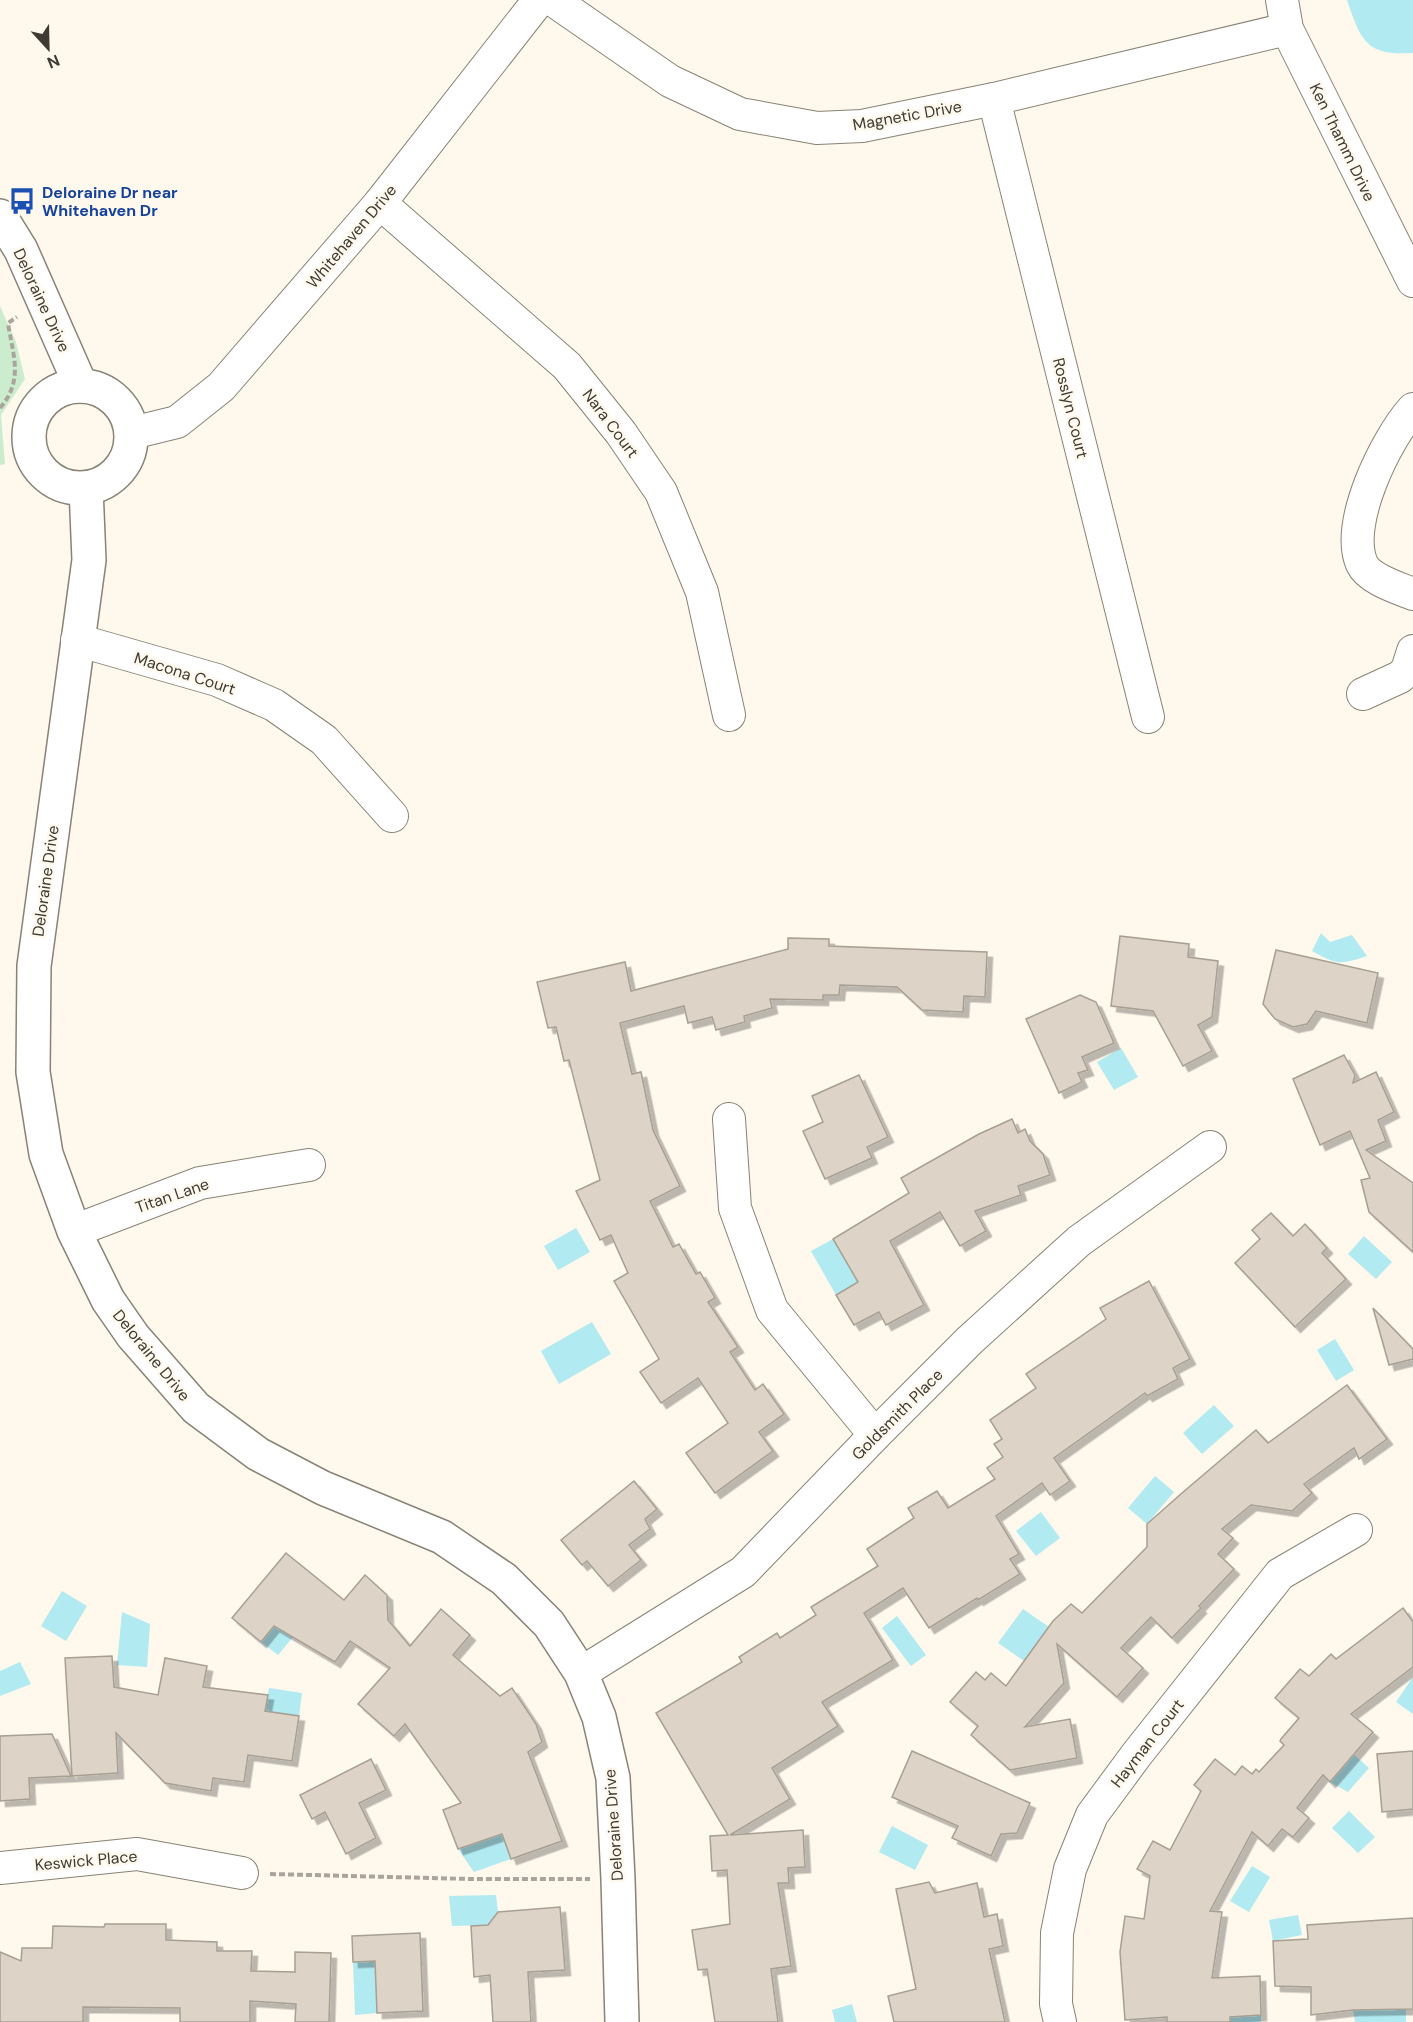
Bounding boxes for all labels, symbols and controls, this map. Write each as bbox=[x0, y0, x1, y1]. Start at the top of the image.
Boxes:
north arrow bbox=[18, 18, 78, 78]
text: N bbox=[44, 50, 63, 73]
street label: Ken Thamm Drive bbox=[1305, 80, 1380, 205]
street label: Magnetic Drive bbox=[851, 96, 963, 135]
street label: Whitehaven Drive bbox=[302, 180, 401, 293]
place label: Deloraine Dr near Whitehaven Dr bbox=[42, 182, 178, 221]
bus stop icon: Deloraine Dr near Whitehaven Dr bbox=[7, 186, 37, 216]
street label: Deloraine Drive bbox=[8, 245, 75, 355]
street label: Rosslyn Court bbox=[1048, 356, 1093, 461]
street label: Nara Court bbox=[578, 385, 643, 462]
street label: Macona Court bbox=[132, 647, 238, 700]
street label: Deloraine Drive bbox=[27, 824, 64, 938]
street label: Titan Lane bbox=[133, 1173, 212, 1218]
street label: Deloraine Drive bbox=[108, 1305, 195, 1405]
street label: Goldsmith Place bbox=[847, 1364, 948, 1465]
street label: Hayman Court bbox=[1106, 1695, 1189, 1792]
street label: Deloraine Drive bbox=[599, 1768, 628, 1882]
street label: Keswick Place bbox=[34, 1846, 138, 1875]

